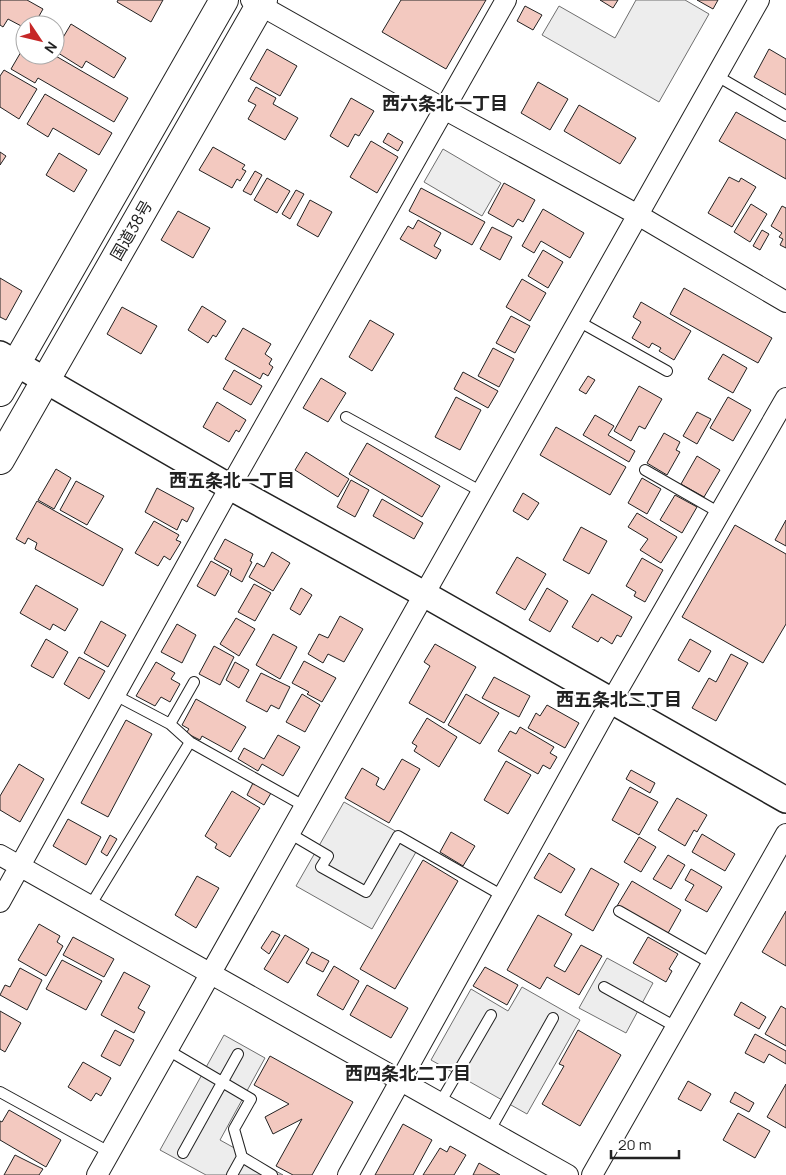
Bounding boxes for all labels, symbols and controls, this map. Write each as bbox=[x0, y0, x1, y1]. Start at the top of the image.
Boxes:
north arrow bbox=[15, 15, 65, 65]
text: N bbox=[40, 38, 62, 57]
district label: 西六条北一丁目 bbox=[382, 91, 508, 115]
street label: 国道38号 bbox=[105, 196, 157, 264]
district label: 西五条北一丁目 bbox=[169, 468, 295, 492]
district label: 西五条北二丁目 bbox=[556, 687, 682, 711]
district label: 西四条北二丁目 bbox=[345, 1061, 471, 1085]
scale bar bbox=[611, 1128, 678, 1160]
text: 20 m bbox=[618, 1134, 651, 1155]

